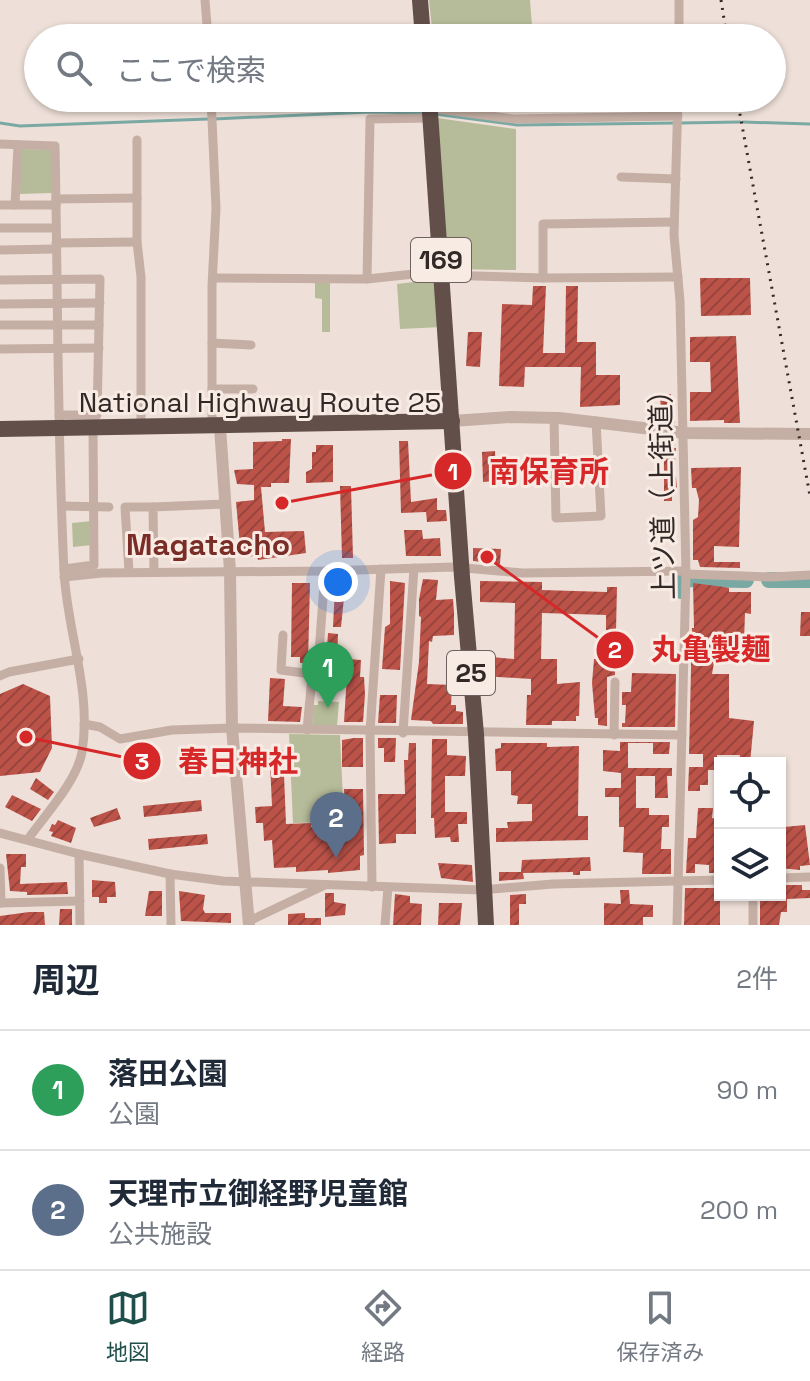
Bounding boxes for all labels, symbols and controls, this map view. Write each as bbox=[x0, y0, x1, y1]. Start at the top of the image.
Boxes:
search box bbox=[24, 24, 786, 112]
icon: search bbox=[52, 46, 96, 90]
text: ここで検索 bbox=[116, 51, 266, 90]
road number: 169 bbox=[411, 238, 471, 282]
street label: 上ツ道（上街道） bbox=[642, 376, 682, 600]
street label: National Highway Route 25 bbox=[79, 384, 441, 420]
callout: 南保育所 bbox=[433, 444, 625, 498]
text: 南保育所 bbox=[489, 452, 609, 491]
text: 1 bbox=[448, 456, 458, 487]
district label: Magatacho bbox=[126, 525, 290, 564]
your location bbox=[318, 562, 358, 602]
callout: 丸亀製麺 bbox=[595, 623, 787, 677]
text: 丸亀製麺 bbox=[651, 630, 771, 669]
text: 2 bbox=[608, 634, 622, 665]
pin: 1 bbox=[302, 642, 354, 708]
road number: 25 bbox=[447, 651, 495, 695]
callout: 春日神社 bbox=[122, 734, 314, 788]
text: 春日神社 bbox=[178, 742, 298, 781]
text: 3 bbox=[135, 746, 149, 777]
map controls bbox=[714, 757, 786, 901]
button: locate bbox=[714, 757, 786, 829]
pin: 2 bbox=[310, 792, 362, 858]
button: layers bbox=[714, 829, 786, 901]
text: 周辺 bbox=[32, 959, 100, 1002]
text: 2件 bbox=[736, 962, 778, 996]
text: 落田公園 bbox=[108, 1054, 228, 1093]
text: 1 bbox=[52, 1073, 64, 1107]
text: 90 m bbox=[716, 1073, 778, 1107]
text: 公園 bbox=[108, 1097, 160, 1131]
text: 天理市立御経野児童館 bbox=[108, 1174, 408, 1213]
text: 2 bbox=[50, 1193, 66, 1227]
text: 200 m bbox=[700, 1193, 778, 1227]
text: 公共施設 bbox=[108, 1217, 212, 1251]
tab: 地図 bbox=[106, 1286, 150, 1366]
tab: 経路 bbox=[361, 1286, 405, 1366]
tab: 保存済み bbox=[616, 1286, 704, 1366]

